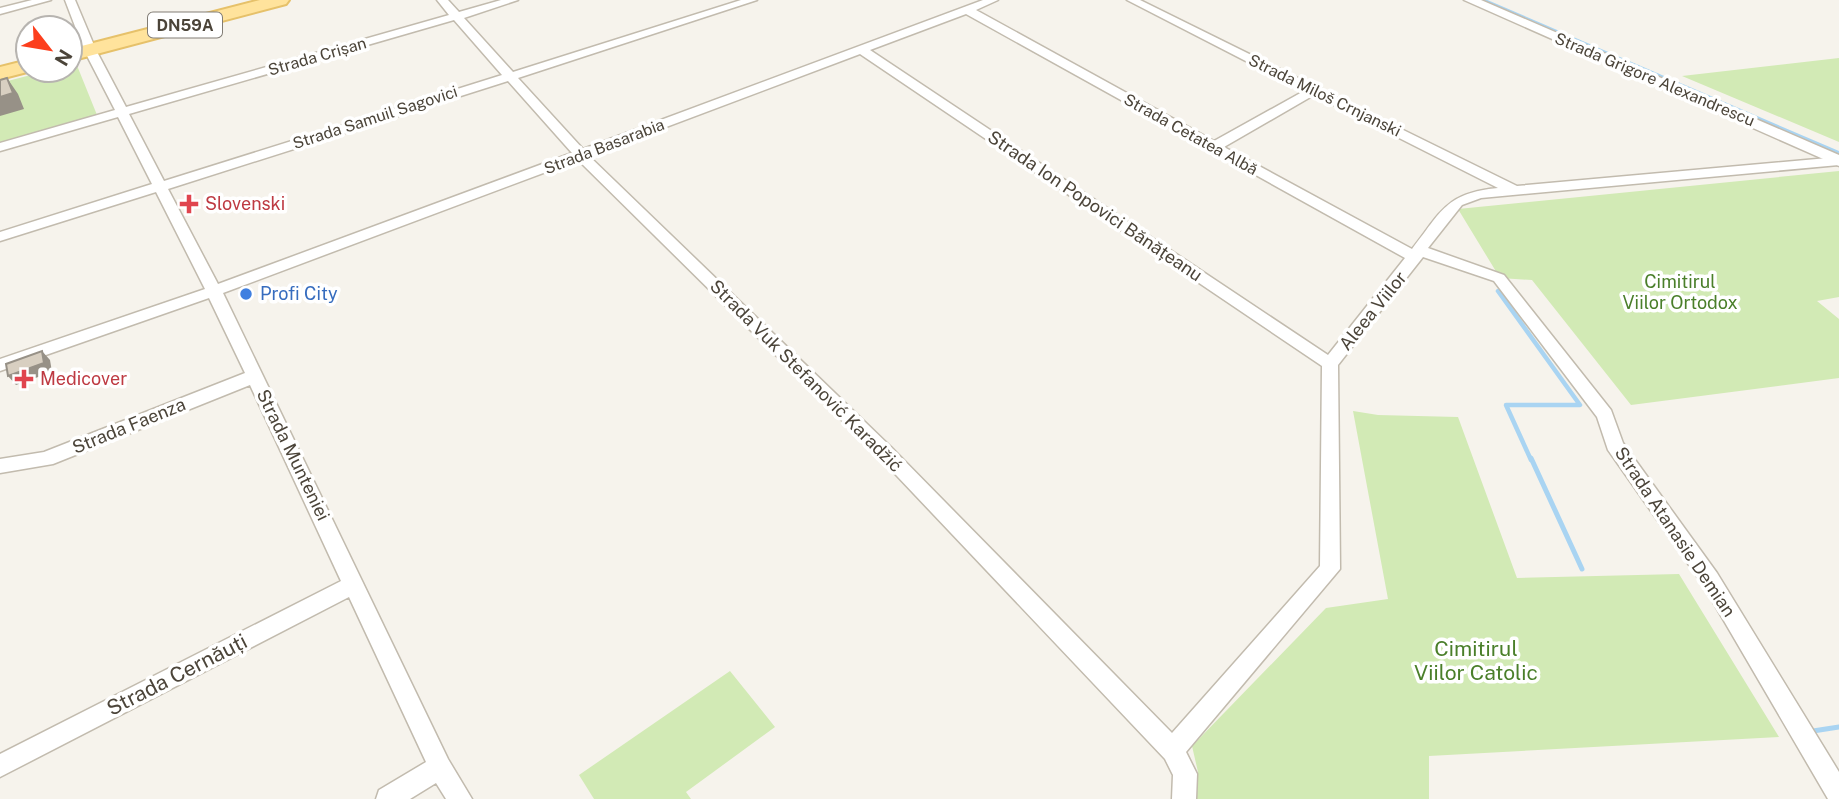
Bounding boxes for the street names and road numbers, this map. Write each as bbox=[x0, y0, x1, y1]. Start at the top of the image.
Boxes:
road number: DN59A bbox=[148, 13, 222, 38]
street label: Strada Grigore Alexandrescu bbox=[1552, 29, 1758, 130]
street label: Strada Crișan bbox=[266, 33, 368, 80]
street label: Strada Miloš Crnjanski bbox=[1246, 50, 1404, 141]
street label: Strada Samuil Sagovici bbox=[290, 82, 460, 153]
street label: Strada Cetatea Albă bbox=[1120, 90, 1261, 179]
street label: Strada Basarabia bbox=[541, 115, 667, 178]
street label: Strada Ion Popovici Bănățeanu bbox=[984, 126, 1207, 285]
street label: Aleea Viilor bbox=[1334, 267, 1411, 354]
street label: Strada Vuk Stefanović Karadžić bbox=[706, 275, 907, 476]
street label: Strada Munteniei bbox=[253, 386, 334, 524]
street label: Strada Faenza bbox=[69, 393, 188, 458]
street label: Strada Atanasie Demian bbox=[1611, 443, 1740, 621]
street label: Strada Cernăuți bbox=[102, 628, 251, 721]

